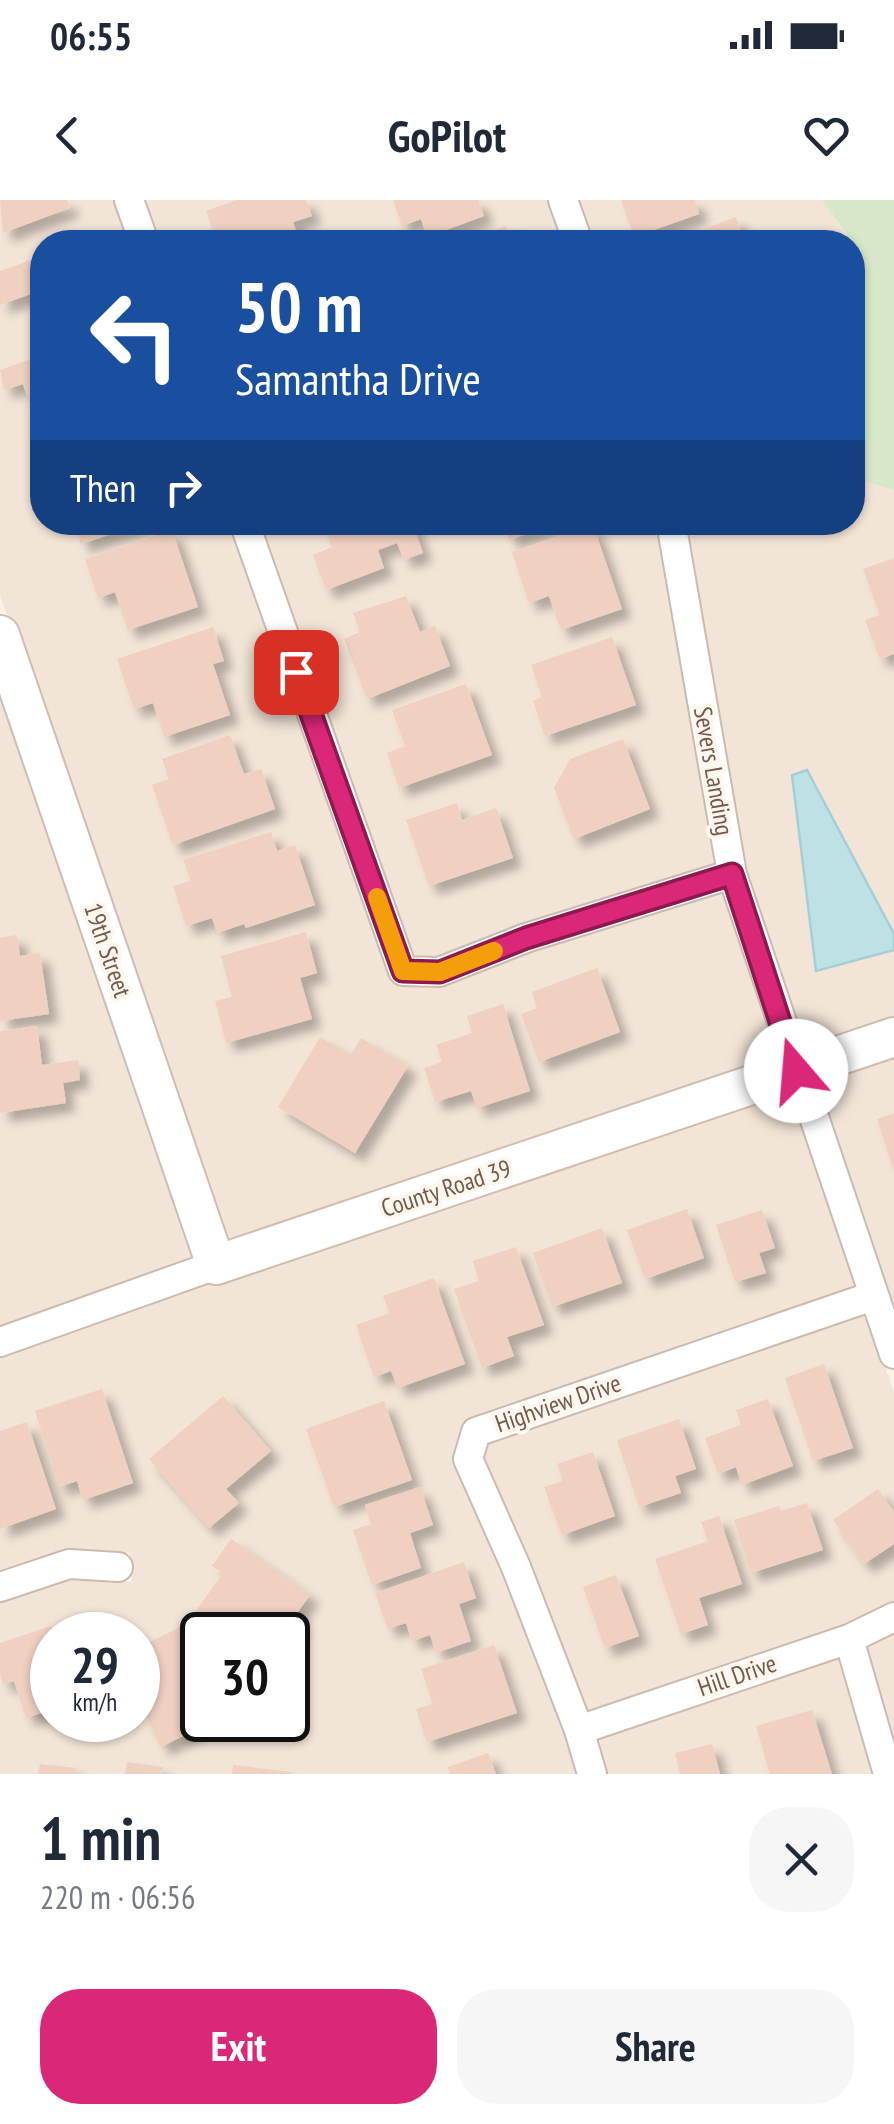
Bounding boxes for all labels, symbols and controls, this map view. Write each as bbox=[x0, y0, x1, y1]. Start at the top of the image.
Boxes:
text: 06:55 bbox=[50, 11, 132, 60]
text: GoPilot bbox=[388, 106, 506, 164]
icon: back bbox=[40, 108, 95, 163]
icon: heart bbox=[799, 108, 854, 163]
text: 50 m bbox=[235, 261, 363, 351]
icon: left bbox=[70, 270, 200, 400]
text: Samantha Drive bbox=[235, 349, 481, 407]
icon: right bbox=[156, 460, 211, 515]
text: Then bbox=[70, 463, 136, 512]
pin bbox=[254, 630, 339, 715]
icon: arrive bbox=[269, 645, 324, 700]
street label: Severs Landing bbox=[687, 704, 741, 838]
street label: 19th Street bbox=[77, 899, 139, 1001]
position arrow bbox=[744, 1019, 848, 1123]
street label: County Road 39 bbox=[377, 1152, 515, 1224]
street label: Highview Drive bbox=[491, 1367, 625, 1439]
speed limit sign: 30 bbox=[180, 1612, 310, 1742]
text: 29 bbox=[71, 1632, 119, 1697]
street label: Hill Drive bbox=[693, 1647, 781, 1703]
text: km/h bbox=[73, 1686, 117, 1718]
text: 1 min bbox=[40, 1799, 161, 1877]
button: close bbox=[749, 1807, 854, 1912]
text: 220 m · 06:56 bbox=[40, 1876, 195, 1918]
button: Exit bbox=[40, 1989, 437, 2104]
button: Share bbox=[457, 1989, 854, 2104]

